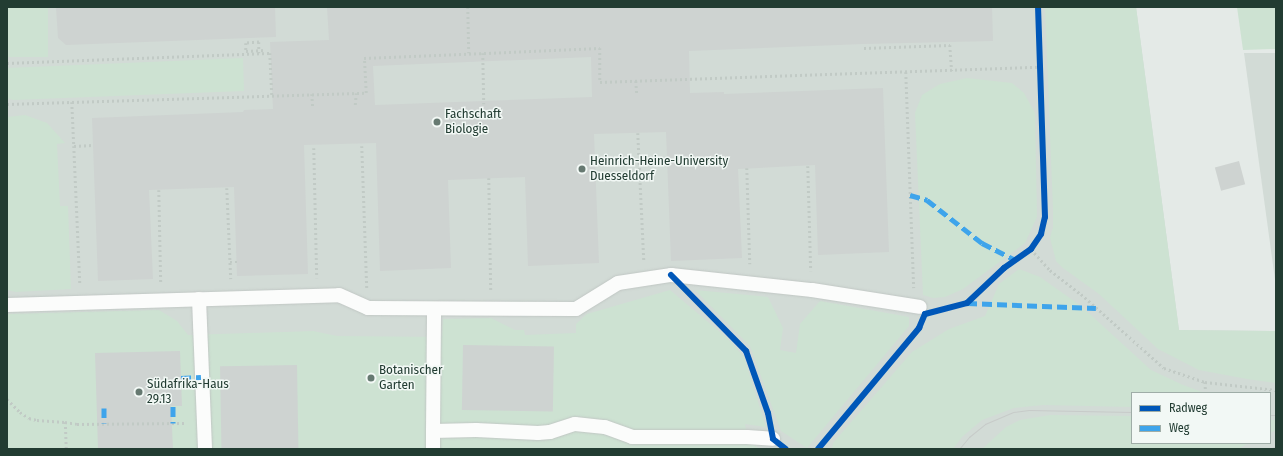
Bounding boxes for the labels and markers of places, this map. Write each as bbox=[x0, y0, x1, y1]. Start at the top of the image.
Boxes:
place label: Fachschaft Biologie bbox=[445, 107, 501, 138]
marker: Fachschaft Biologie bbox=[432, 117, 442, 127]
place label: Heinrich-Heine-University Duesseldorf bbox=[590, 154, 728, 185]
marker: Heinrich-Heine-University Duesseldorf bbox=[577, 164, 587, 174]
place label: Botanischer Garten bbox=[379, 363, 443, 394]
marker: Botanischer Garten bbox=[366, 373, 376, 383]
place label: Südafrika-Haus 29.13 bbox=[147, 377, 229, 408]
marker: Südafrika-Haus 29.13 bbox=[134, 387, 144, 397]

